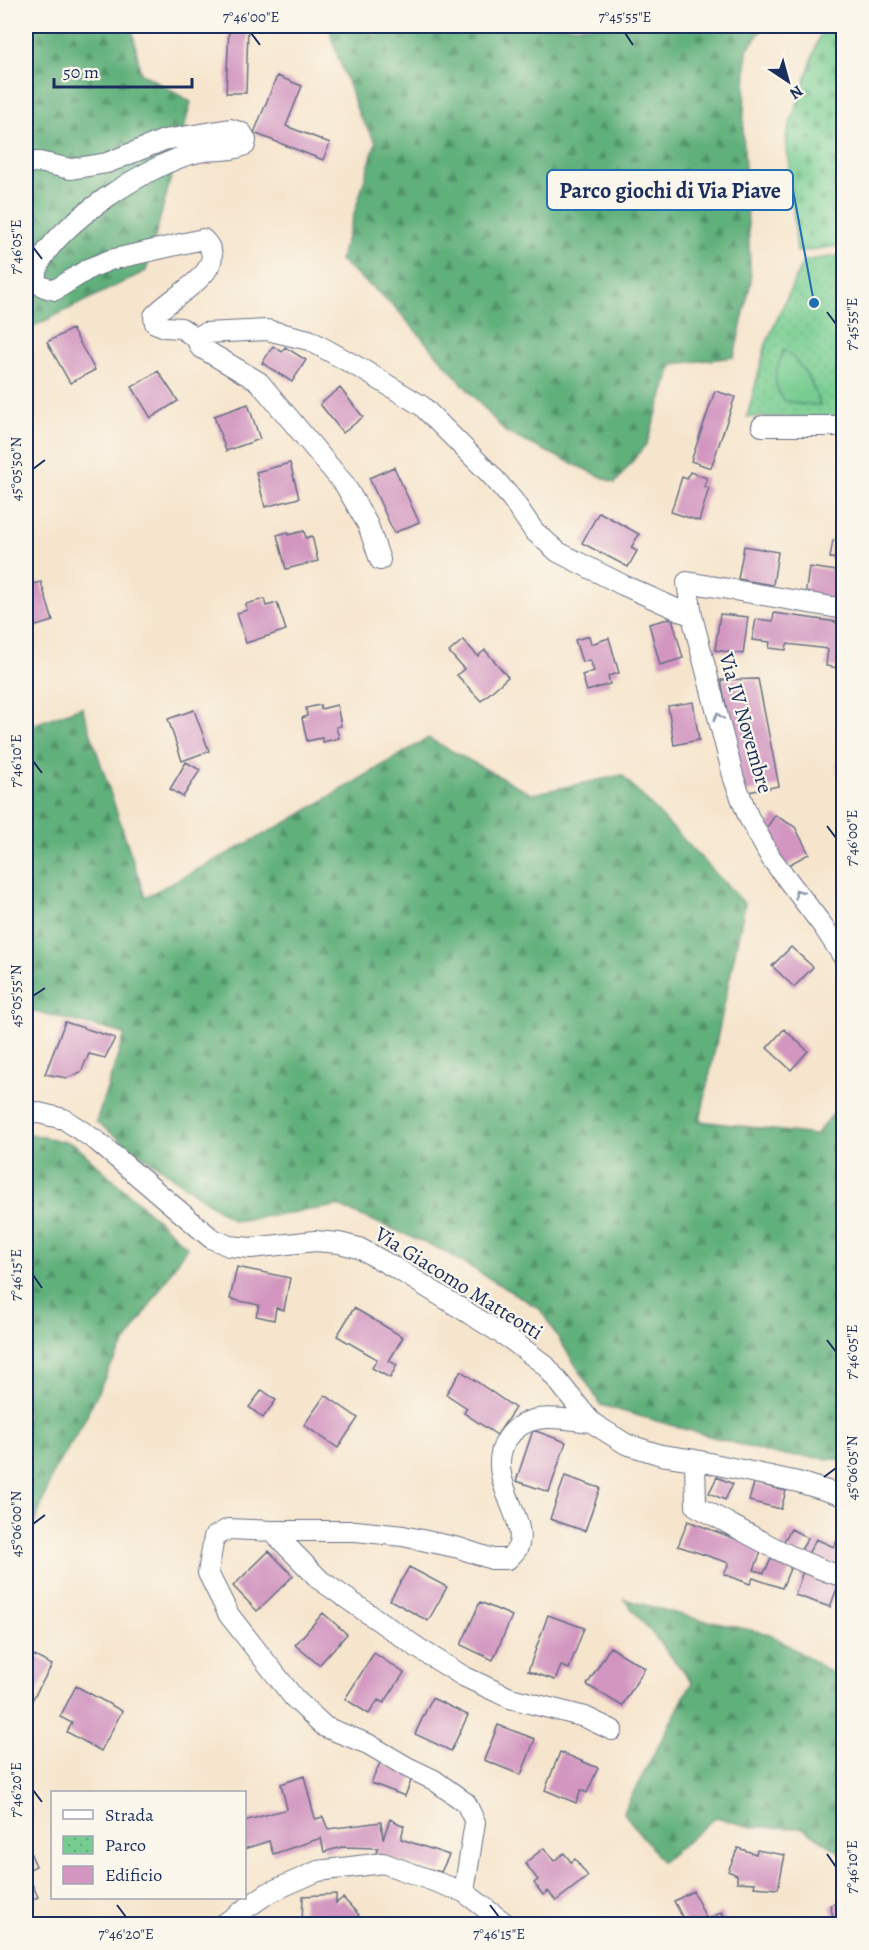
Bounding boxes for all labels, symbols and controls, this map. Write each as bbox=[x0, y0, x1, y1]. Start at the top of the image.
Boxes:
text: 7°46'00"E bbox=[223, 7, 279, 27]
text: 7°45'55"E bbox=[599, 7, 651, 27]
scale bar bbox=[54, 51, 192, 89]
north arrow bbox=[758, 51, 818, 111]
text: 50 m bbox=[63, 60, 99, 84]
text: N bbox=[785, 80, 807, 105]
callout: Parco giochi di Via Piave bbox=[547, 170, 793, 210]
text: Parco giochi di Via Piave bbox=[559, 176, 781, 206]
text: 7°46'05"E bbox=[6, 220, 26, 274]
text: 7°45'55"E bbox=[842, 298, 862, 350]
text: 45°05'50"N bbox=[6, 437, 26, 501]
street label: Via IV Novembre bbox=[712, 648, 779, 797]
one-way arrow bbox=[713, 712, 725, 723]
text: 7°46'10"E bbox=[6, 734, 26, 788]
text: 7°46'00"E bbox=[842, 810, 862, 866]
one-way arrow bbox=[794, 888, 805, 899]
text: 45°05'55"N bbox=[6, 964, 26, 1028]
street label: Via Giacomo Matteotti bbox=[369, 1219, 548, 1346]
text: 7°46'15"E bbox=[6, 1249, 26, 1301]
text: 7°46'05"E bbox=[842, 1325, 862, 1379]
text: 45°06'05"N bbox=[842, 1435, 862, 1501]
text: 45°06'00"N bbox=[6, 1490, 26, 1557]
text: 7°46'20"E bbox=[6, 1762, 26, 1818]
legend bbox=[51, 1791, 246, 1899]
text: Strada bbox=[105, 1803, 154, 1827]
text: Parco bbox=[105, 1833, 146, 1857]
text: 7°46'10"E bbox=[842, 1840, 862, 1894]
text: Edificio bbox=[105, 1863, 162, 1887]
text: 7°46'20"E bbox=[98, 1924, 154, 1944]
text: 7°46'15"E bbox=[473, 1924, 525, 1944]

